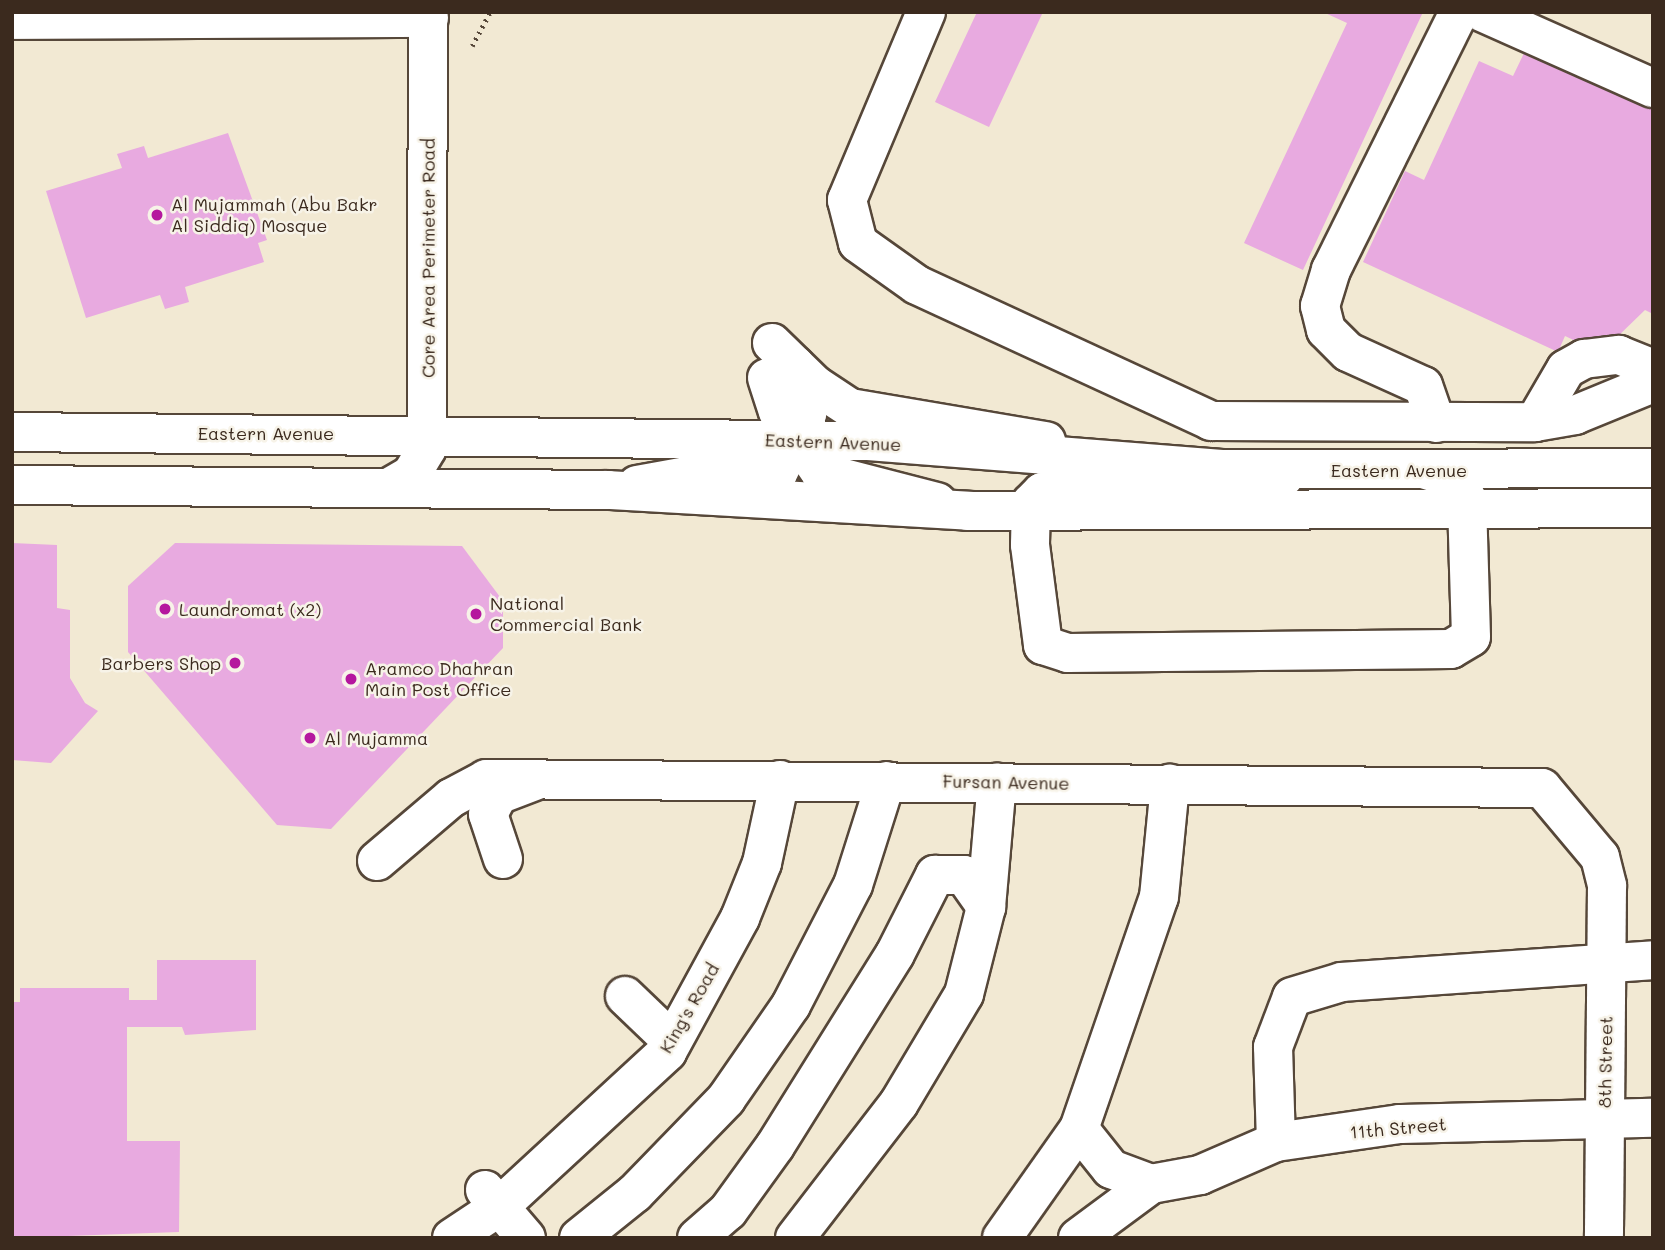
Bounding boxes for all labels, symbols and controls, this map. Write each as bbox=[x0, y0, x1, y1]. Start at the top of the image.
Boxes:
street label: Core Area Perimeter Road bbox=[417, 138, 439, 378]
place label: Al Mujammah (Abu Bakr Al Siddiq) Mosque bbox=[171, 194, 378, 236]
marker: Al Mujammah (Abu Bakr Al Siddiq) Mosque bbox=[149, 207, 165, 223]
street label: Eastern Avenue bbox=[198, 422, 334, 444]
street label: Eastern Avenue bbox=[764, 429, 902, 455]
street label: Eastern Avenue bbox=[1331, 459, 1467, 481]
place label: National Commercial Bank bbox=[490, 593, 642, 636]
place label: Laundromat (x2) bbox=[179, 598, 321, 620]
marker: Laundromat (x2) bbox=[157, 601, 173, 617]
marker: National Commercial Bank bbox=[468, 606, 484, 622]
place label: Barbers Shop bbox=[101, 652, 221, 674]
marker: Barbers Shop bbox=[227, 655, 243, 671]
place label: Aramco Dhahran Main Post Office bbox=[365, 658, 513, 700]
marker: Aramco Dhahran Main Post Office bbox=[343, 671, 359, 687]
place label: Al Mujamma bbox=[324, 727, 428, 749]
marker: Al Mujamma bbox=[302, 730, 318, 746]
street label: Fursan Avenue bbox=[942, 770, 1070, 794]
street label: King's Road bbox=[655, 959, 723, 1057]
street label: 8th Street bbox=[1593, 1016, 1617, 1108]
street label: 11th Street bbox=[1349, 1113, 1447, 1143]

